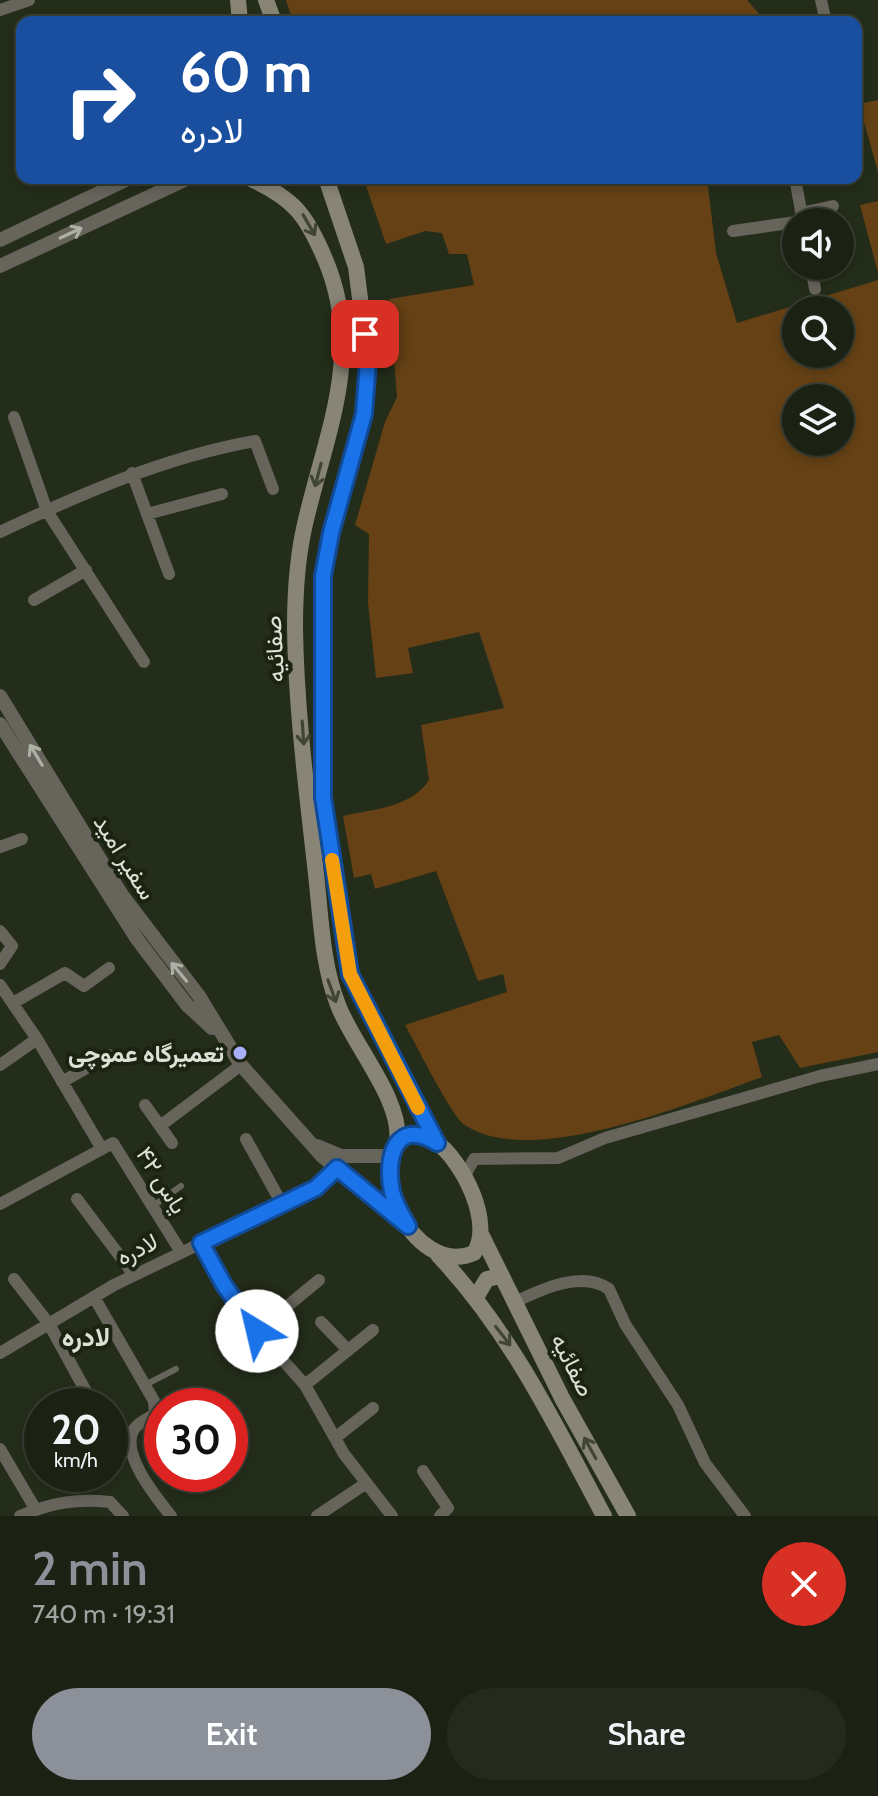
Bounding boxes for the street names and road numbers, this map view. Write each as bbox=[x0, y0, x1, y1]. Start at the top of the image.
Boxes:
street label: صفائیه bbox=[258, 615, 290, 683]
street label: سفیر امید bbox=[87, 809, 162, 905]
street label: یاس ۴۲ bbox=[130, 1141, 194, 1219]
street label: لادره bbox=[111, 1227, 163, 1272]
street label: صفائیه bbox=[545, 1329, 601, 1401]

